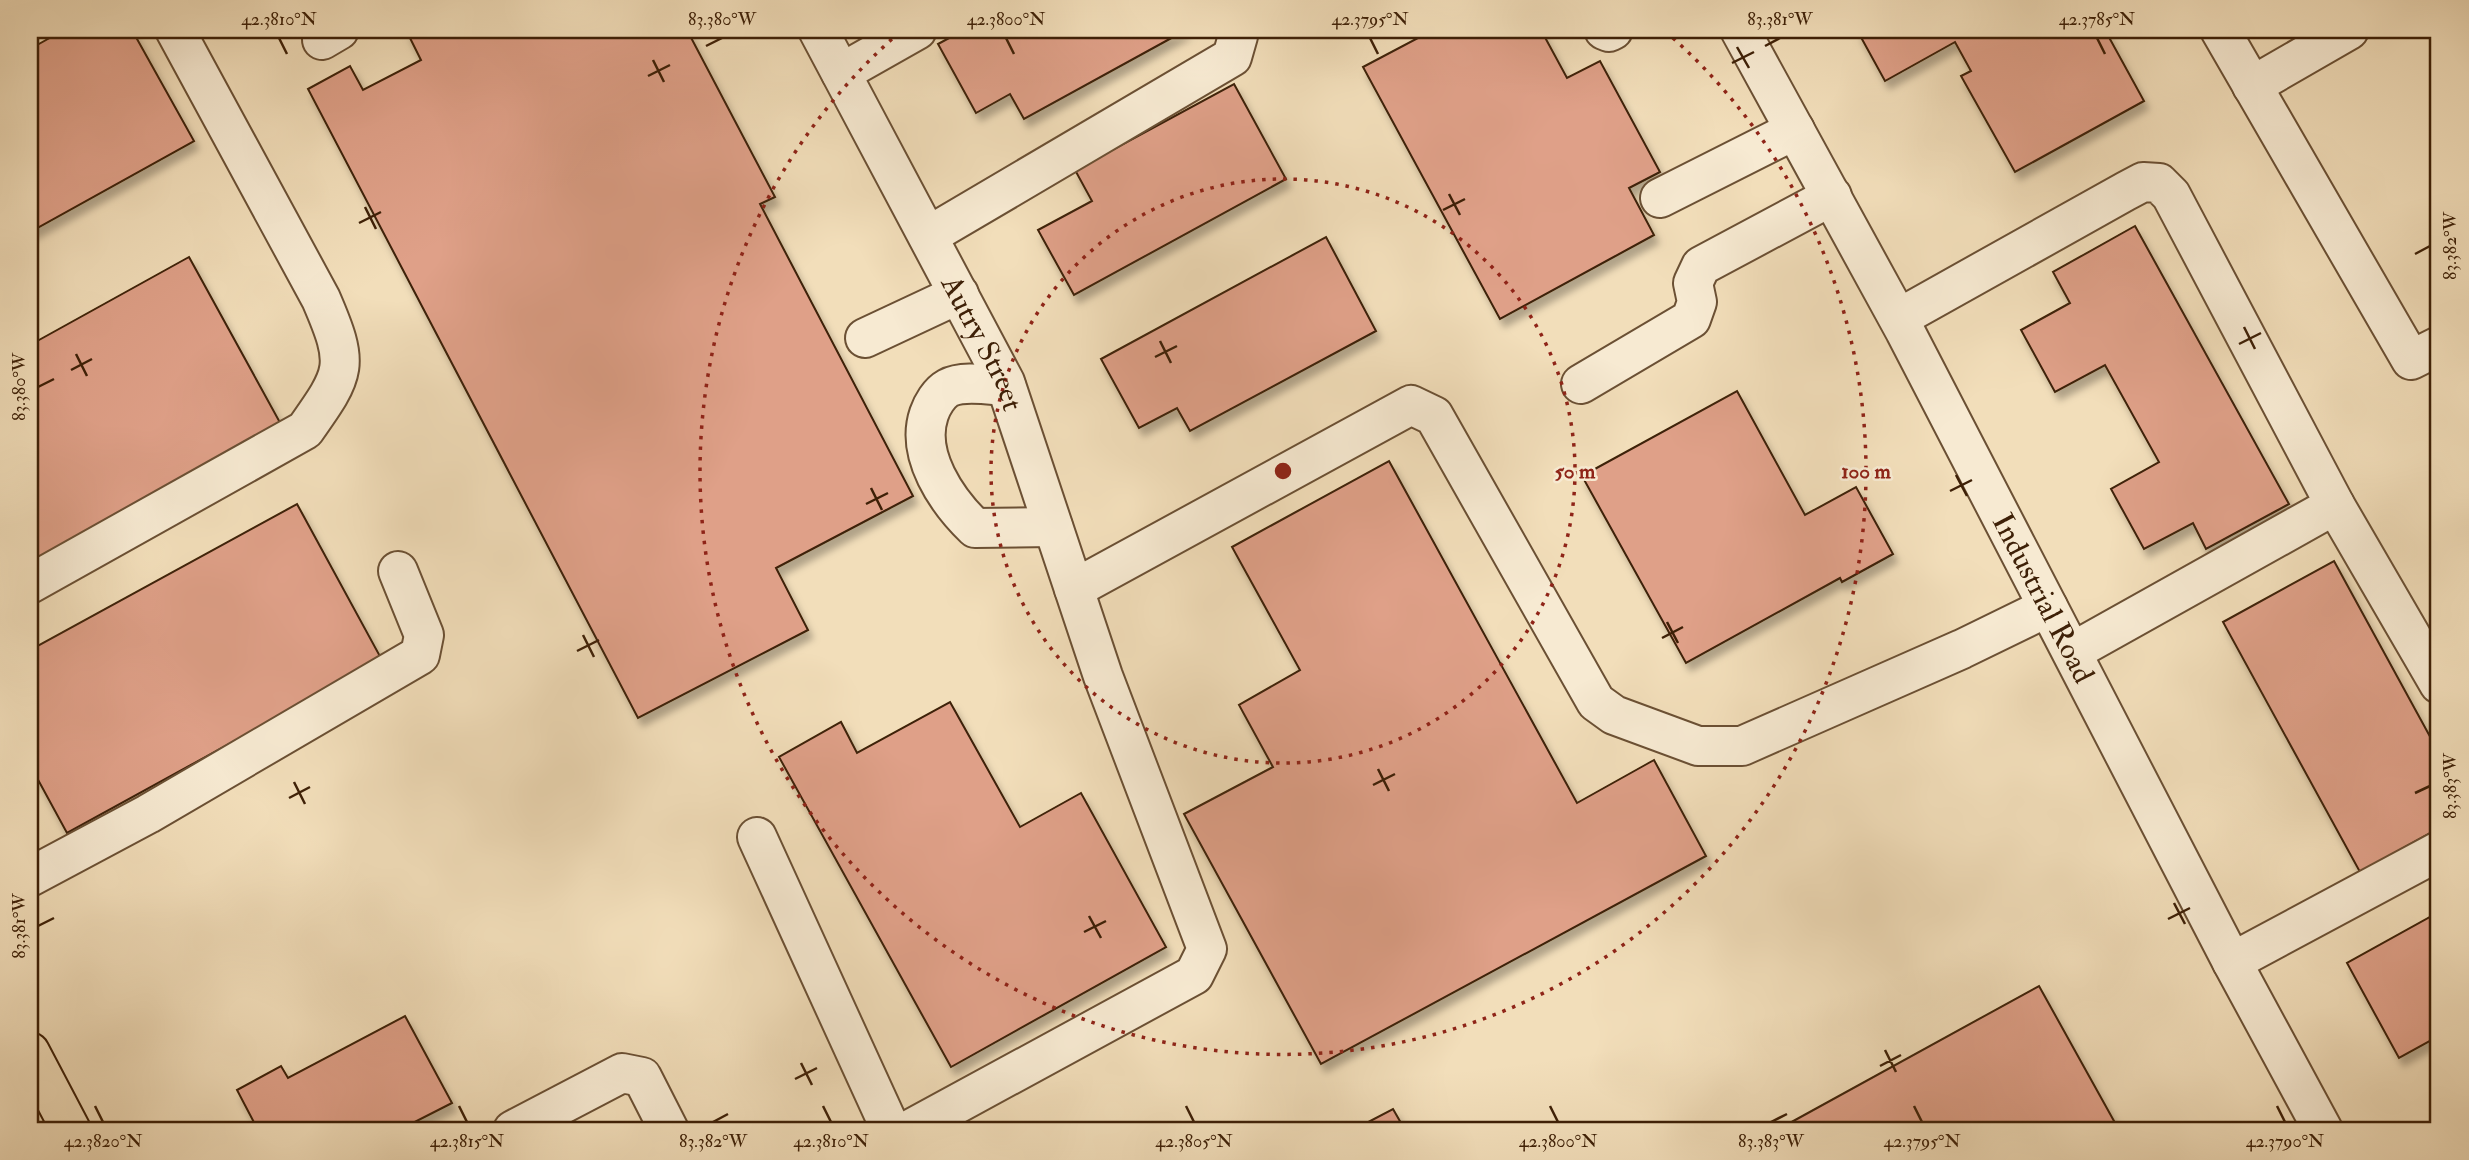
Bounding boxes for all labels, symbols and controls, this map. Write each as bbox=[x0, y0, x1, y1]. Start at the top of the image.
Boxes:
text: 42.3810°N bbox=[241, 8, 317, 31]
text: 83.380°W bbox=[688, 8, 757, 31]
text: 42.3800°N bbox=[967, 8, 1045, 31]
text: 42.3795°N bbox=[1331, 8, 1409, 31]
text: 83.381°W bbox=[1747, 8, 1813, 31]
text: 42.3785°N bbox=[2059, 8, 2135, 31]
text: 83.382°W bbox=[2439, 211, 2462, 280]
street label: Autry Street bbox=[932, 268, 1031, 416]
text: 83.380°W bbox=[8, 352, 31, 421]
text: 50 m bbox=[1555, 458, 1596, 485]
text: 100 m bbox=[1841, 458, 1892, 485]
centre of rings bbox=[1271, 459, 1295, 483]
street label: Industrial Road bbox=[1984, 507, 2102, 690]
text: 83.383°W bbox=[2439, 752, 2462, 819]
text: 83.381°W bbox=[8, 893, 31, 959]
text: 42.3820°N bbox=[64, 1130, 142, 1153]
text: 42.3815°N bbox=[430, 1130, 504, 1153]
text: 83.382°W bbox=[679, 1130, 748, 1153]
text: 42.3810°N bbox=[793, 1130, 869, 1153]
text: 42.3805°N bbox=[1155, 1130, 1233, 1153]
text: 42.3800°N bbox=[1519, 1130, 1597, 1153]
text: 83.383°W bbox=[1738, 1130, 1805, 1153]
text: 42.3795°N bbox=[1883, 1130, 1961, 1153]
text: 42.3790°N bbox=[2246, 1130, 2324, 1153]

